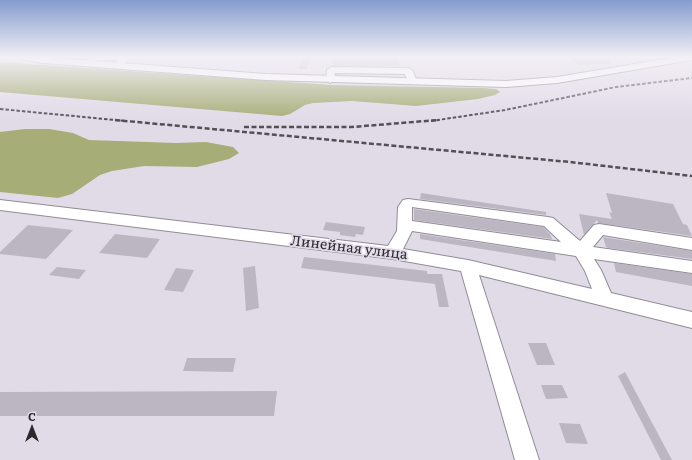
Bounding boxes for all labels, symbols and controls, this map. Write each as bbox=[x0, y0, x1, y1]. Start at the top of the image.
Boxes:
street label: Линейная улица bbox=[290, 232, 408, 264]
north arrow bbox=[12, 408, 52, 448]
text: С bbox=[28, 408, 36, 424]

